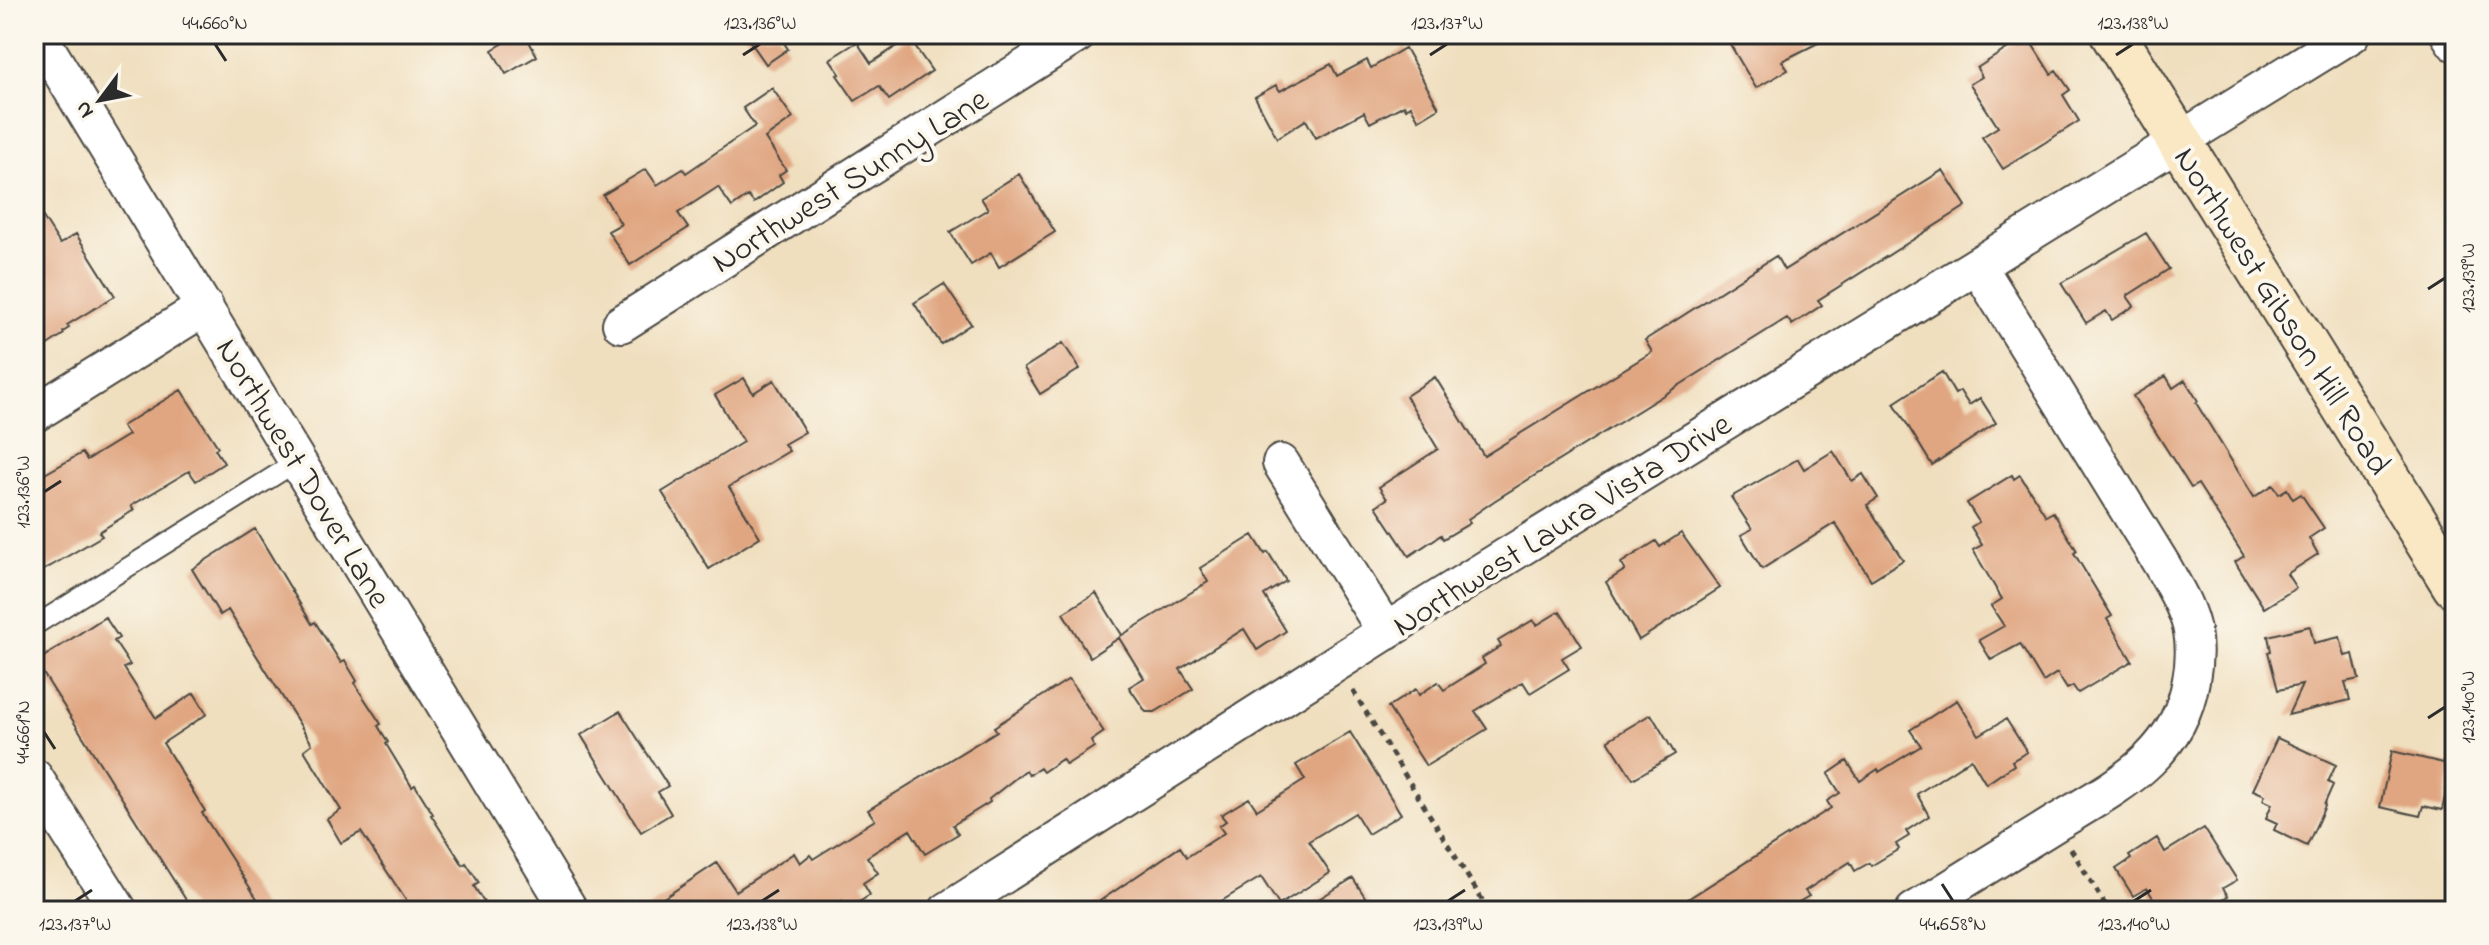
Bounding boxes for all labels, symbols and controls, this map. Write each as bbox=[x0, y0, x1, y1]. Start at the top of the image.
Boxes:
text: 44.660°N bbox=[182, 10, 248, 39]
text: 123.136°W bbox=[724, 10, 796, 39]
text: 123.137°W bbox=[1411, 10, 1483, 39]
text: 123.138°W bbox=[2097, 10, 2169, 39]
north arrow bbox=[60, 60, 140, 140]
street label: Northwest Sunny Lane bbox=[703, 76, 1000, 288]
text: N bbox=[68, 94, 103, 124]
street label: Northwest Gibson Hill Road bbox=[2159, 138, 2402, 486]
text: 123.139°W bbox=[2455, 243, 2484, 313]
street label: Northwest Dover Lane bbox=[201, 329, 403, 619]
street label: Northwest Laura Vista Drive bbox=[1384, 401, 1743, 651]
text: 123.136°W bbox=[10, 456, 39, 528]
text: 123.140°W bbox=[2455, 671, 2484, 743]
text: 44.661°N bbox=[10, 700, 39, 764]
text: 123.137°W bbox=[39, 911, 111, 940]
text: 123.138°W bbox=[726, 911, 798, 940]
text: 123.139°W bbox=[1413, 911, 1483, 940]
text: 44.658°N bbox=[1919, 911, 1987, 940]
text: 123.140°W bbox=[2098, 911, 2170, 940]

